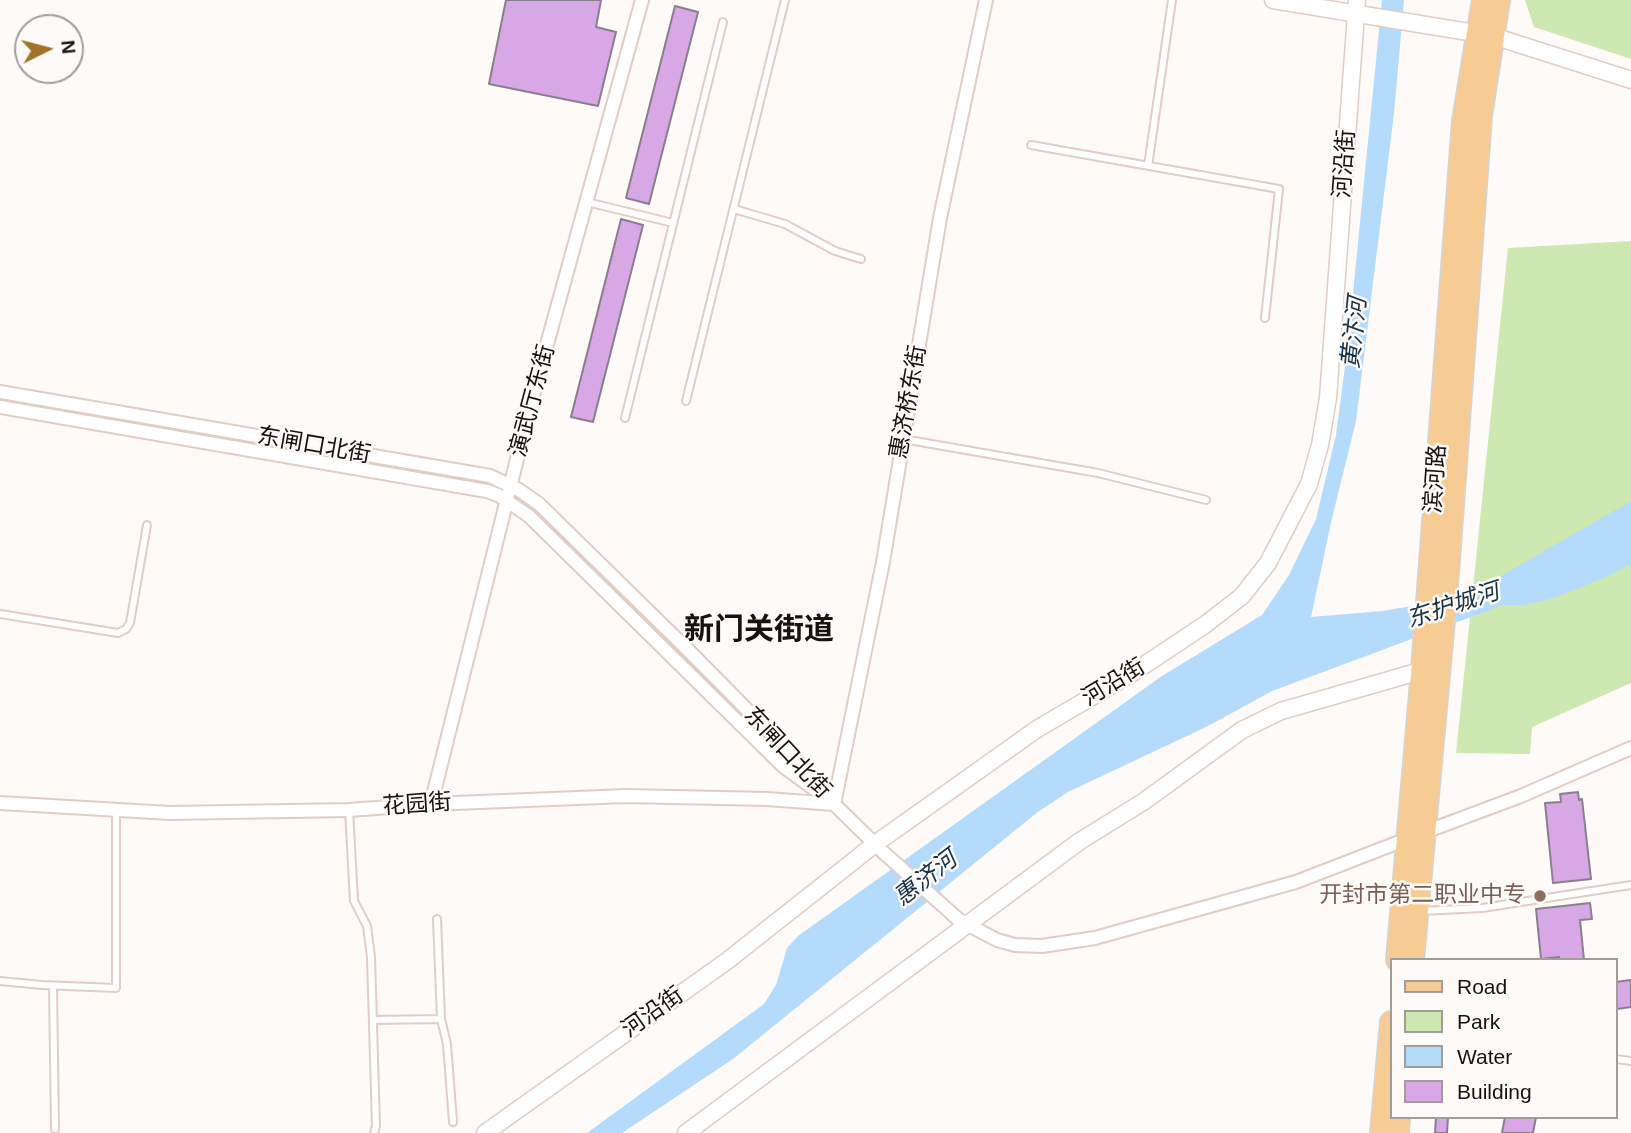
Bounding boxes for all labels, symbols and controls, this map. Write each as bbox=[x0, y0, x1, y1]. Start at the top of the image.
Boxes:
north arrow bbox=[14, 14, 84, 84]
text: N bbox=[57, 39, 80, 55]
street label: 河沿街 bbox=[1329, 129, 1361, 199]
water label: 黄汴河 bbox=[1337, 296, 1373, 370]
street label: 演武厅东街 bbox=[505, 342, 561, 460]
street label: 惠济桥东街 bbox=[885, 343, 933, 461]
street label: 东闸口北街 bbox=[255, 422, 373, 470]
street label: 滨河路 bbox=[1420, 444, 1452, 514]
water label: 东护城河 bbox=[1403, 577, 1503, 635]
district label: 新门关街道 bbox=[684, 613, 834, 649]
street label: 河沿街 bbox=[1077, 653, 1151, 713]
street label: 东闸口北街 bbox=[738, 702, 836, 804]
street label: 花园街 bbox=[382, 789, 452, 821]
water label: 惠济河 bbox=[889, 845, 963, 913]
place label: 开封市第二职业中专 bbox=[1319, 882, 1526, 910]
marker: 开封市第二职业中专 bbox=[1532, 888, 1548, 904]
legend bbox=[1390, 958, 1617, 1119]
text: Road bbox=[1457, 975, 1507, 998]
street label: 河沿街 bbox=[617, 982, 689, 1044]
text: Park bbox=[1457, 1010, 1500, 1033]
text: Water bbox=[1457, 1045, 1512, 1068]
text: Building bbox=[1457, 1080, 1532, 1103]

